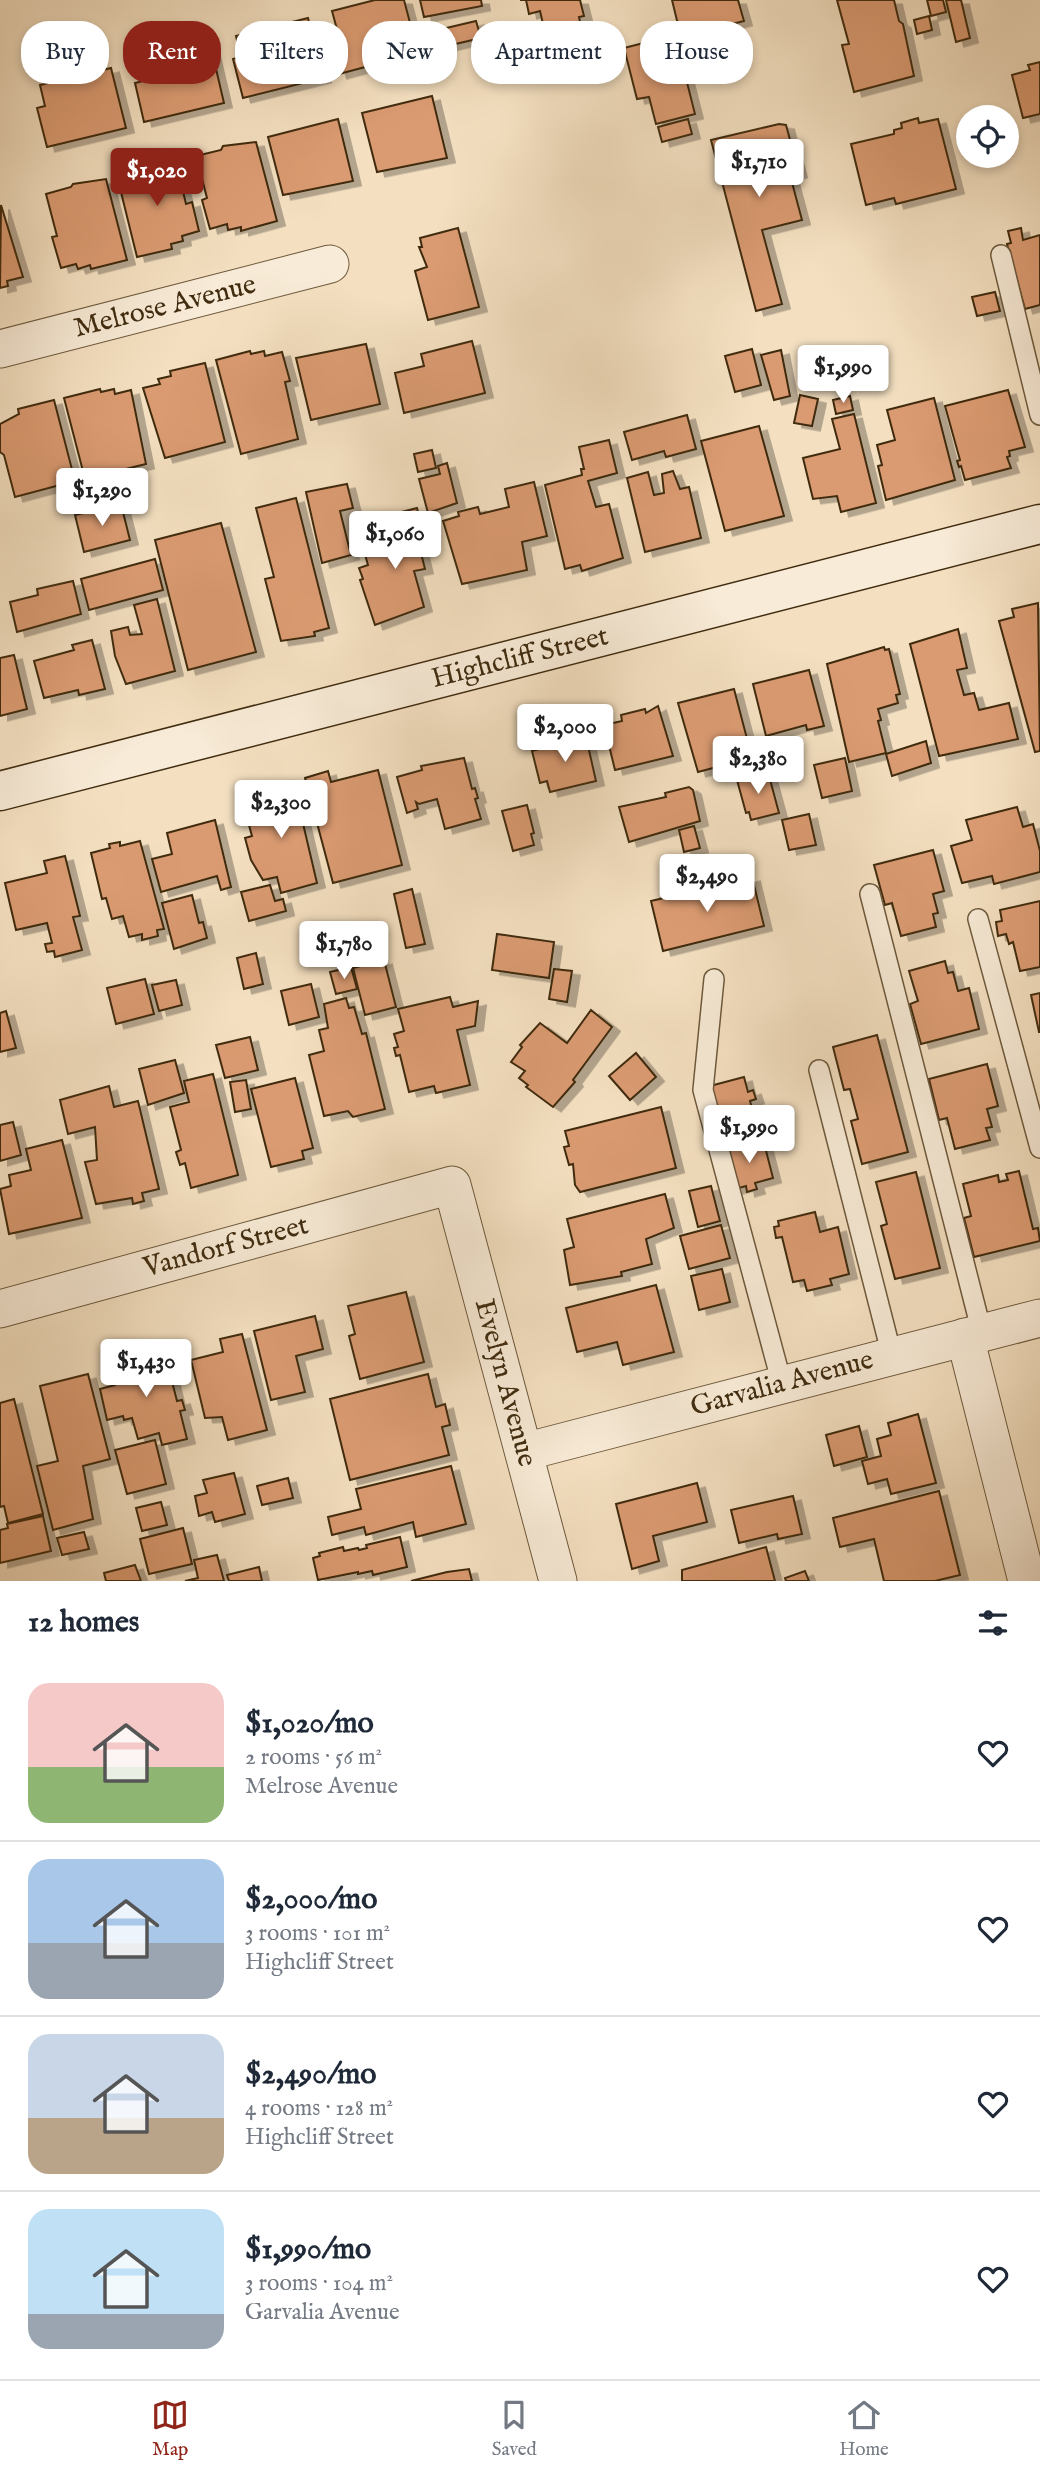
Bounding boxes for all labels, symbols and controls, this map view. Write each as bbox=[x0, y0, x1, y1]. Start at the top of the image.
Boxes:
chip: Buy bbox=[21, 21, 109, 84]
chip: Rent bbox=[123, 21, 221, 84]
chip: Filters bbox=[235, 21, 348, 84]
chip: New bbox=[362, 21, 457, 84]
chip: Apartment bbox=[471, 21, 626, 84]
chip: House bbox=[640, 21, 753, 84]
map controls bbox=[956, 105, 1019, 168]
button: locate bbox=[956, 105, 1019, 168]
pin: $1,710 bbox=[702, 140, 816, 199]
text: $1,710 bbox=[731, 147, 787, 176]
pin: $1,020 bbox=[100, 148, 214, 208]
text: $1,020 bbox=[127, 156, 187, 185]
street label: Melrose Avenue bbox=[70, 267, 260, 347]
pin: $1,990 bbox=[786, 346, 900, 405]
text: $1,990 bbox=[814, 353, 872, 382]
pin: $1,290 bbox=[45, 468, 159, 528]
text: $1,290 bbox=[72, 476, 132, 505]
pin: $1,060 bbox=[338, 512, 452, 571]
text: $1,060 bbox=[365, 519, 425, 548]
street label: Highcliff Street bbox=[428, 619, 612, 697]
pin: $2,000 bbox=[508, 704, 622, 764]
text: $2,000 bbox=[533, 712, 597, 741]
pin: $2,380 bbox=[701, 736, 815, 796]
text: $2,380 bbox=[729, 744, 787, 773]
pin: $2,300 bbox=[224, 780, 338, 840]
text: $2,300 bbox=[251, 788, 311, 817]
pin: $2,490 bbox=[650, 855, 764, 914]
text: $2,490 bbox=[676, 862, 738, 891]
pin: $1,780 bbox=[287, 922, 401, 981]
text: $1,780 bbox=[315, 929, 373, 958]
pin: $1,990 bbox=[692, 1106, 806, 1165]
text: $1,990 bbox=[720, 1113, 778, 1142]
street label: Vandorf Street bbox=[139, 1208, 313, 1286]
street label: Evelyn Avenue bbox=[466, 1295, 544, 1471]
pin: $1,430 bbox=[89, 1340, 203, 1399]
street label: Garvalia Avenue bbox=[687, 1343, 877, 1425]
text: $1,430 bbox=[116, 1347, 176, 1376]
text: 12 homes bbox=[28, 1604, 139, 1642]
icon: filters bbox=[974, 1604, 1012, 1642]
text: $1,020/mo bbox=[245, 1705, 374, 1743]
icon: home bbox=[84, 1711, 168, 1795]
icon: heart bbox=[974, 1734, 1012, 1772]
text: 2 rooms · 56 m² bbox=[245, 1743, 382, 1772]
text: Melrose Avenue bbox=[245, 1772, 398, 1801]
text: $2,000/mo bbox=[245, 1881, 377, 1919]
icon: home bbox=[84, 1887, 168, 1971]
icon: heart bbox=[974, 1910, 1012, 1948]
text: 3 rooms · 101 m² bbox=[245, 1919, 390, 1948]
text: Highcliff Street bbox=[245, 1948, 394, 1977]
text: $2,490/mo bbox=[245, 2056, 376, 2094]
icon: home bbox=[84, 2062, 168, 2146]
icon: heart bbox=[974, 2085, 1012, 2123]
text: 4 rooms · 128 m² bbox=[245, 2094, 393, 2123]
text: Highcliff Street bbox=[245, 2123, 394, 2152]
text: $1,990/mo bbox=[245, 2231, 371, 2269]
icon: home bbox=[84, 2237, 168, 2321]
icon: heart bbox=[974, 2260, 1012, 2298]
text: 3 rooms · 104 m² bbox=[245, 2269, 393, 2298]
text: Garvalia Avenue bbox=[245, 2298, 399, 2327]
tab: Map bbox=[151, 2396, 189, 2462]
tab: Saved bbox=[492, 2396, 537, 2462]
tab: Home bbox=[839, 2396, 889, 2462]

